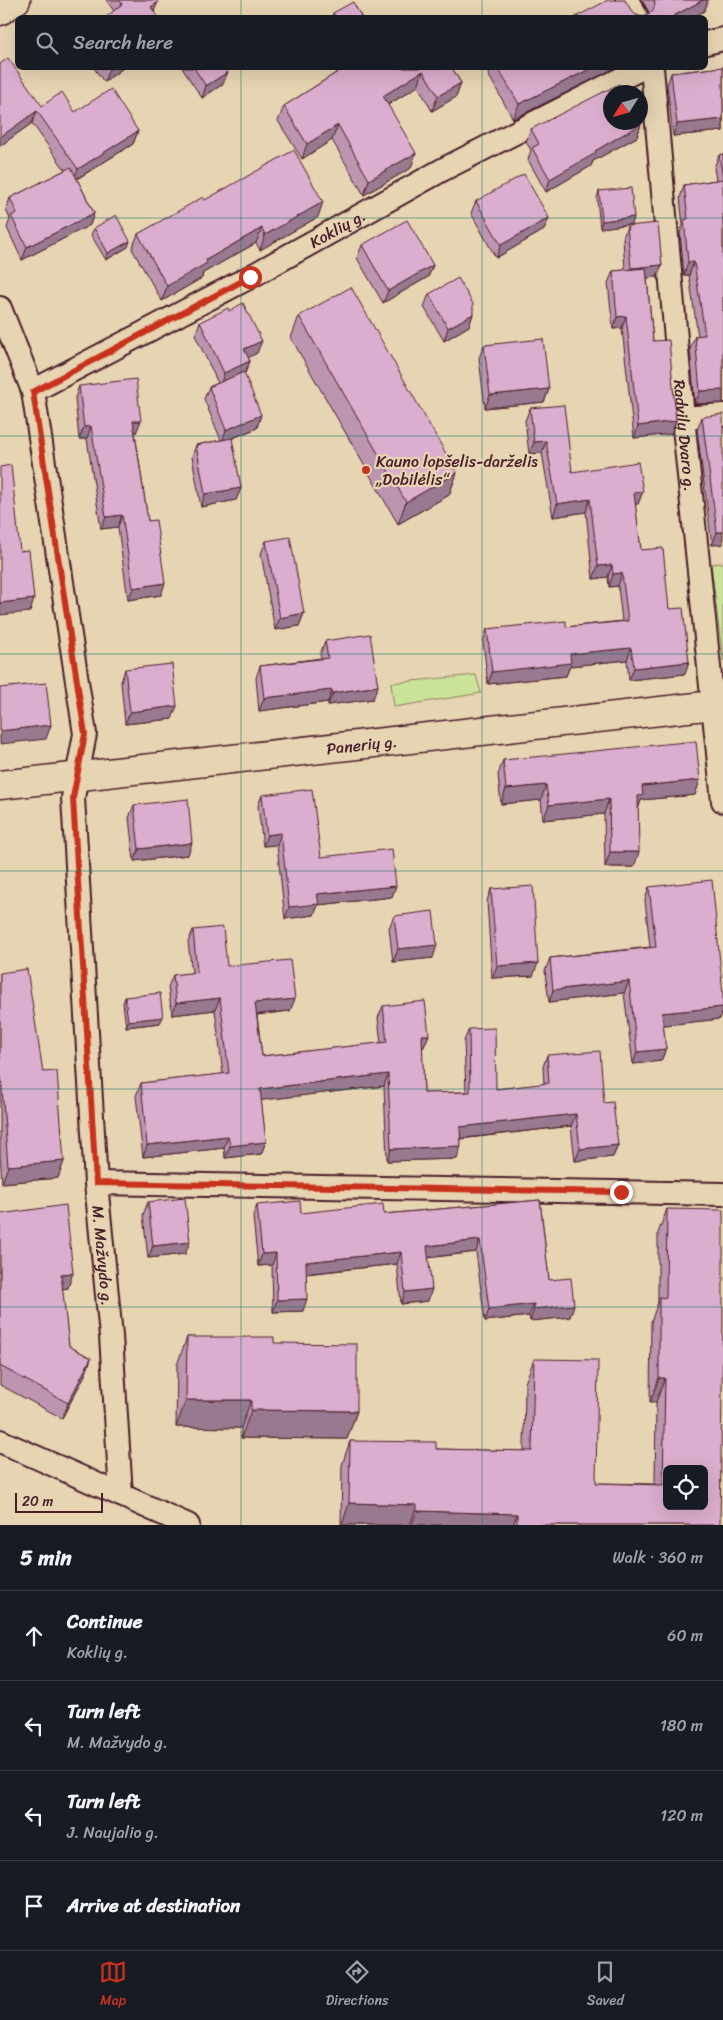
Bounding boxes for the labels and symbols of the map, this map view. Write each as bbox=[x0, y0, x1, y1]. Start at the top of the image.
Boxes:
north arrow bbox=[603, 85, 648, 130]
street label: Koklių g. bbox=[304, 201, 371, 256]
route start bbox=[239, 266, 262, 289]
street label: Radvilų Dvaro g. bbox=[665, 378, 705, 493]
place label: Kauno lopšelis-darželis „Dobilėlis“ bbox=[375, 447, 538, 494]
marker: Kauno lopšelis-darželis „Dobilėlis“ bbox=[360, 464, 372, 476]
street label: Panerių g. bbox=[325, 727, 399, 763]
route end bbox=[610, 1181, 633, 1204]
street label: M. Mažvydo g. bbox=[83, 1204, 122, 1307]
scale bar bbox=[15, 1490, 102, 1513]

